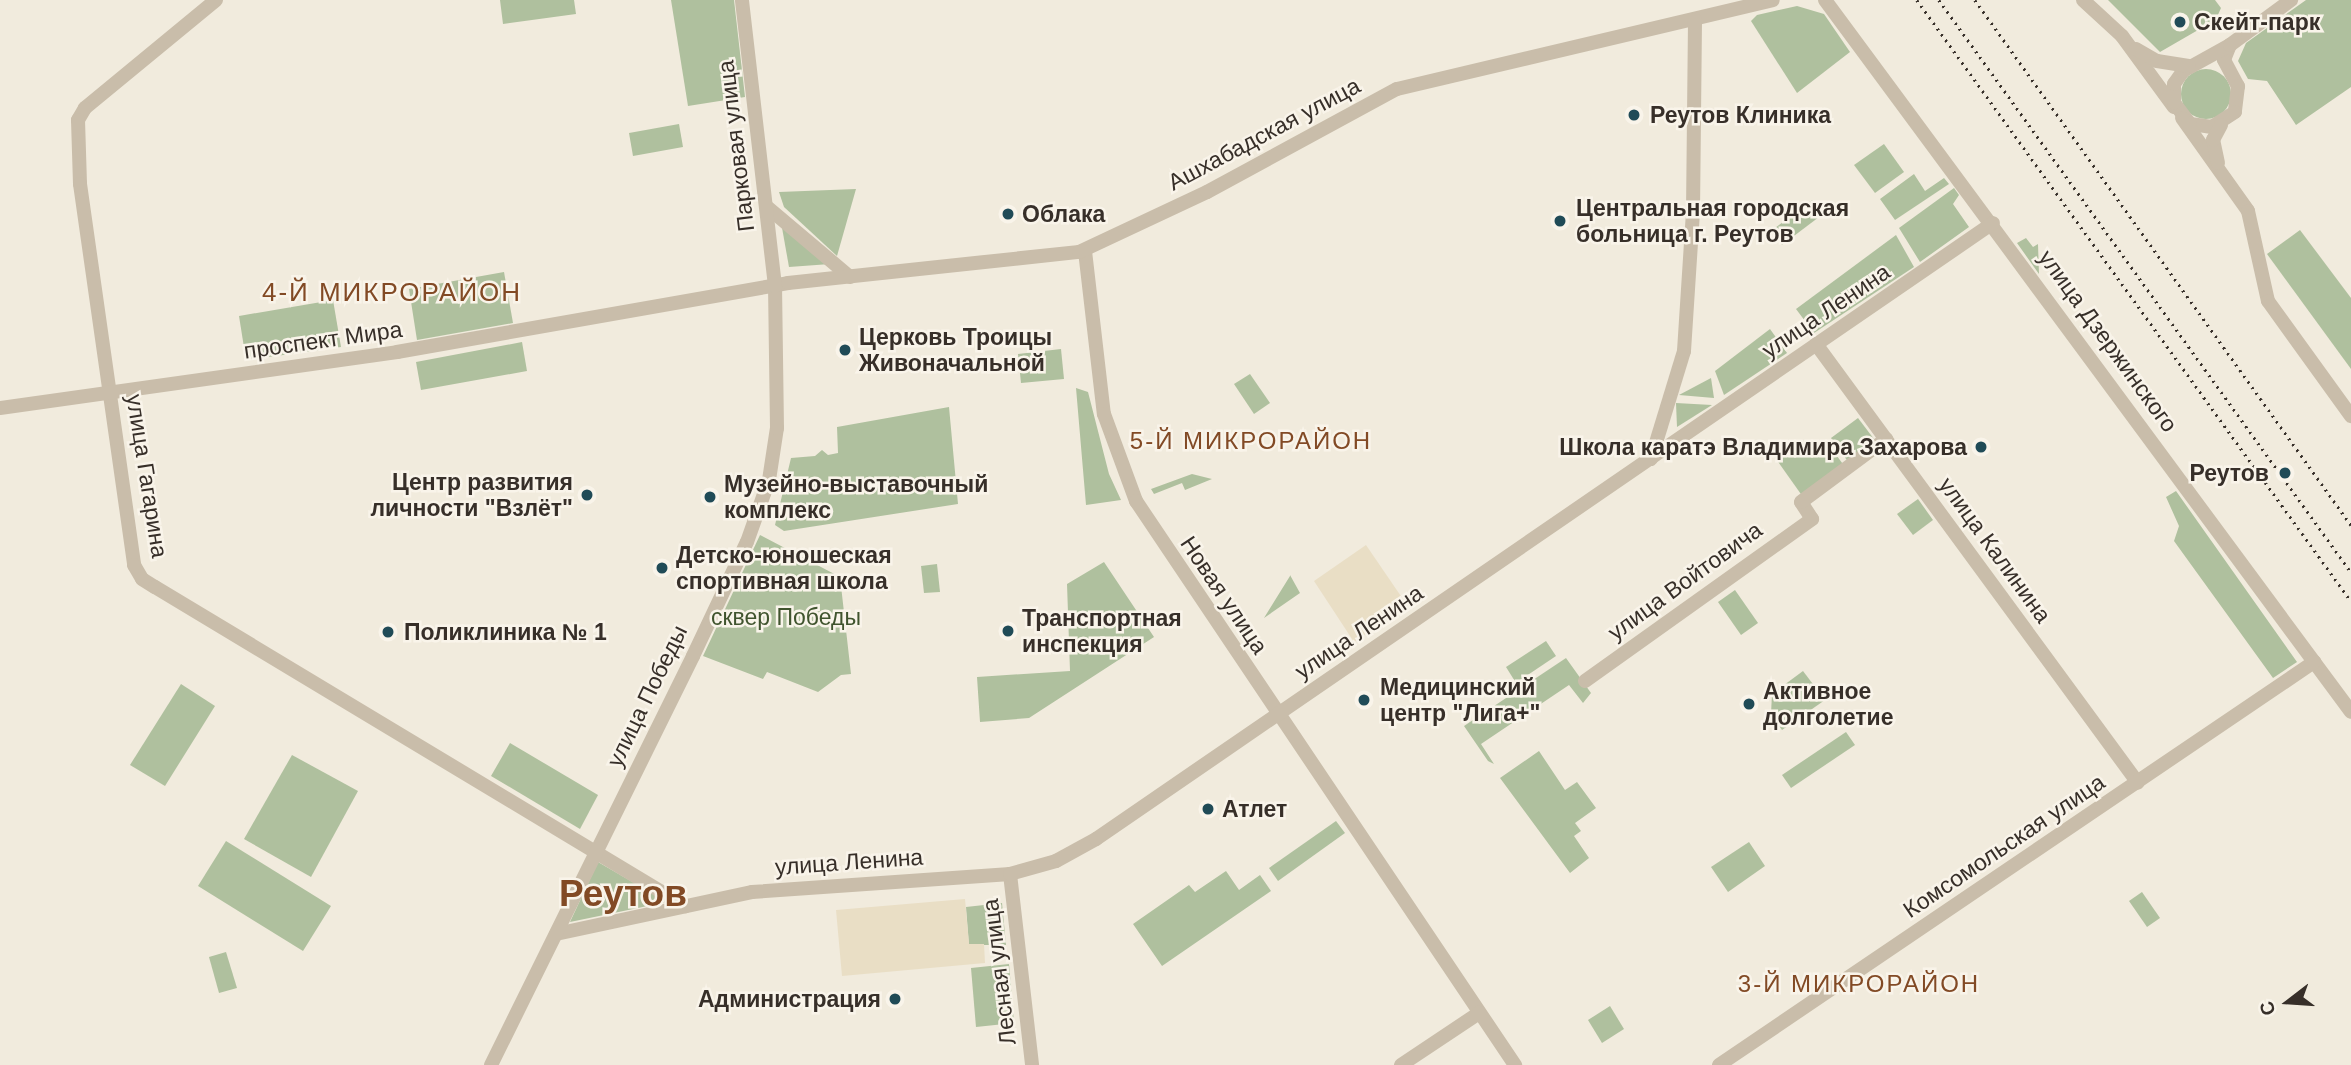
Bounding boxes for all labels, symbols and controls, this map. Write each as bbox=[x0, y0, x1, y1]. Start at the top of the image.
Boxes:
place label: Скейт-парк bbox=[2194, 8, 2320, 36]
marker: Скейт-парк bbox=[2172, 14, 2188, 30]
street label: Парковая улица bbox=[712, 59, 760, 233]
street label: Ашхабадская улица bbox=[1163, 72, 1365, 196]
place label: Реутов Клиника bbox=[1650, 101, 1831, 129]
marker: Реутов Клиника bbox=[1624, 105, 1644, 125]
place label: Центральная городская больница г. Реутов bbox=[1576, 194, 1849, 248]
place label: Облака bbox=[1022, 200, 1105, 228]
marker: Облака bbox=[1000, 206, 1016, 222]
marker: Центральная городская больница г. Реутов bbox=[1550, 211, 1570, 231]
street label: улица Дзержинского bbox=[2033, 245, 2183, 437]
street label: улица Ленина bbox=[1757, 258, 1895, 364]
district label: 4-Й МИКРОРАЙОН bbox=[264, 277, 520, 309]
street label: проспект Мира bbox=[242, 315, 404, 365]
place label: Церковь Троицы Живоначальной bbox=[859, 323, 1052, 377]
marker: Церковь Троицы Живоначальной bbox=[837, 342, 853, 358]
street label: улица Гагарина bbox=[120, 392, 174, 560]
district label: 5-Й МИКРОРАЙОН bbox=[1132, 427, 1370, 455]
place label: Школа каратэ Владимира Захарова bbox=[1559, 433, 1967, 461]
marker: Школа каратэ Владимира Захарова bbox=[1973, 439, 1989, 455]
place label: Реутов bbox=[2190, 459, 2269, 487]
marker: Реутов bbox=[2275, 463, 2295, 483]
place label: Центр развития личности "Взлёт" bbox=[370, 468, 573, 522]
place label: Музейно-выставочный комплекс bbox=[724, 470, 988, 524]
street label: улица Калинина bbox=[1933, 472, 2057, 628]
marker: Центр развития личности "Взлёт" bbox=[579, 487, 595, 503]
marker: Музейно-выставочный комплекс bbox=[702, 489, 718, 505]
street label: улица Войтовича bbox=[1603, 516, 1767, 646]
street label: Новая улица bbox=[1174, 531, 1274, 659]
place label: Детско-юношеская спортивная школа bbox=[676, 541, 892, 595]
marker: Детско-юношеская спортивная школа bbox=[654, 560, 670, 576]
street label: улица Ленина bbox=[1290, 579, 1428, 685]
park label: сквер Победы bbox=[711, 603, 861, 631]
place label: Транспортная инспекция bbox=[1022, 604, 1182, 658]
place label: Поликлиника № 1 bbox=[404, 618, 607, 646]
street label: улица Победы bbox=[601, 621, 693, 771]
marker: Поликлиника № 1 bbox=[378, 622, 398, 642]
marker: Транспортная инспекция bbox=[1000, 623, 1016, 639]
place label: Медицинский центр "Лига+" bbox=[1380, 673, 1540, 727]
place label: Активное долголетие bbox=[1763, 677, 1893, 731]
marker: Медицинский центр "Лига+" bbox=[1354, 690, 1374, 710]
marker: Активное долголетие bbox=[1741, 696, 1757, 712]
street label: Комсомольская улица bbox=[1898, 768, 2110, 924]
place label: Атлет bbox=[1222, 795, 1287, 823]
marker: Атлет bbox=[1200, 801, 1216, 817]
street label: улица Ленина bbox=[774, 843, 924, 881]
district label: Реутов bbox=[559, 872, 687, 916]
street label: Лесная улица bbox=[976, 897, 1022, 1047]
north arrow bbox=[2253, 967, 2323, 1037]
district label: 3-Й МИКРОРАЙОН bbox=[1740, 970, 1978, 998]
place label: Администрация bbox=[698, 985, 881, 1013]
marker: Администрация bbox=[887, 991, 903, 1007]
text: С bbox=[2255, 999, 2279, 1018]

